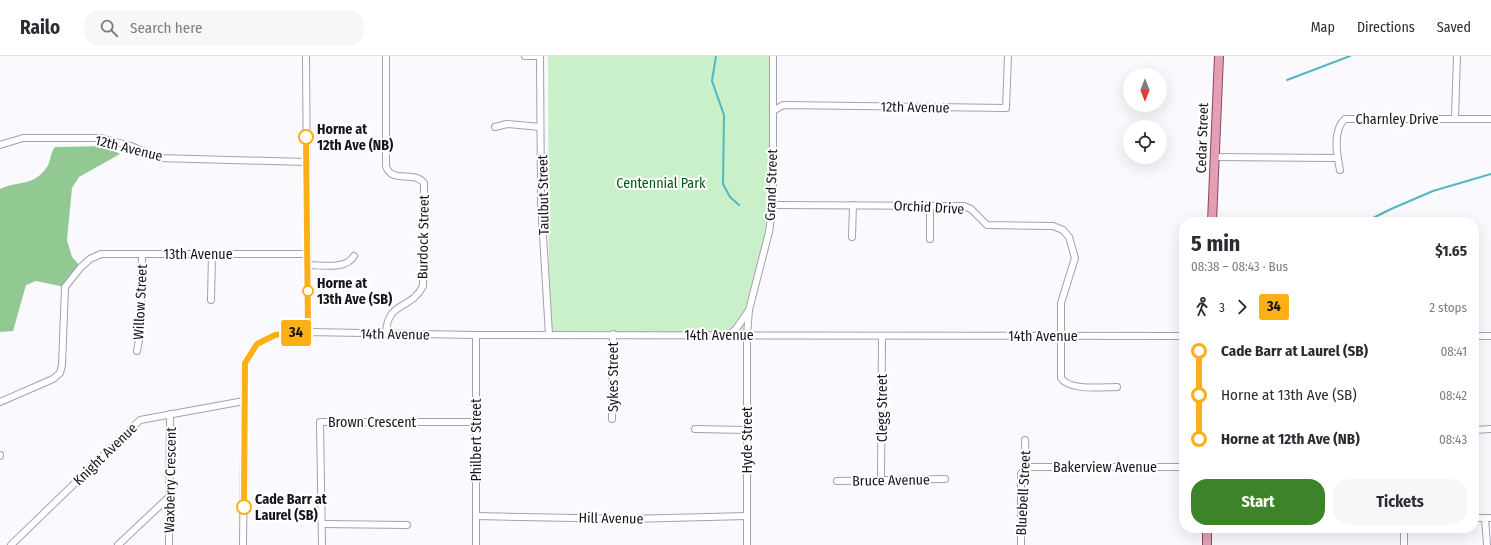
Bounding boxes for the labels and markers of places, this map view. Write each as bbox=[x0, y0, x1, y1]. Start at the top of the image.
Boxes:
place label: Horne at 12th Ave (NB) bbox=[317, 121, 393, 154]
marker: Horne at 12th Ave (NB) bbox=[298, 129, 314, 145]
place label: Horne at 13th Ave (SB) bbox=[317, 275, 392, 308]
marker: Horne at 13th Ave (SB) bbox=[302, 285, 314, 297]
place label: Cade Barr at Laurel (SB) bbox=[255, 491, 328, 524]
marker: Cade Barr at Laurel (SB) bbox=[236, 499, 252, 515]

